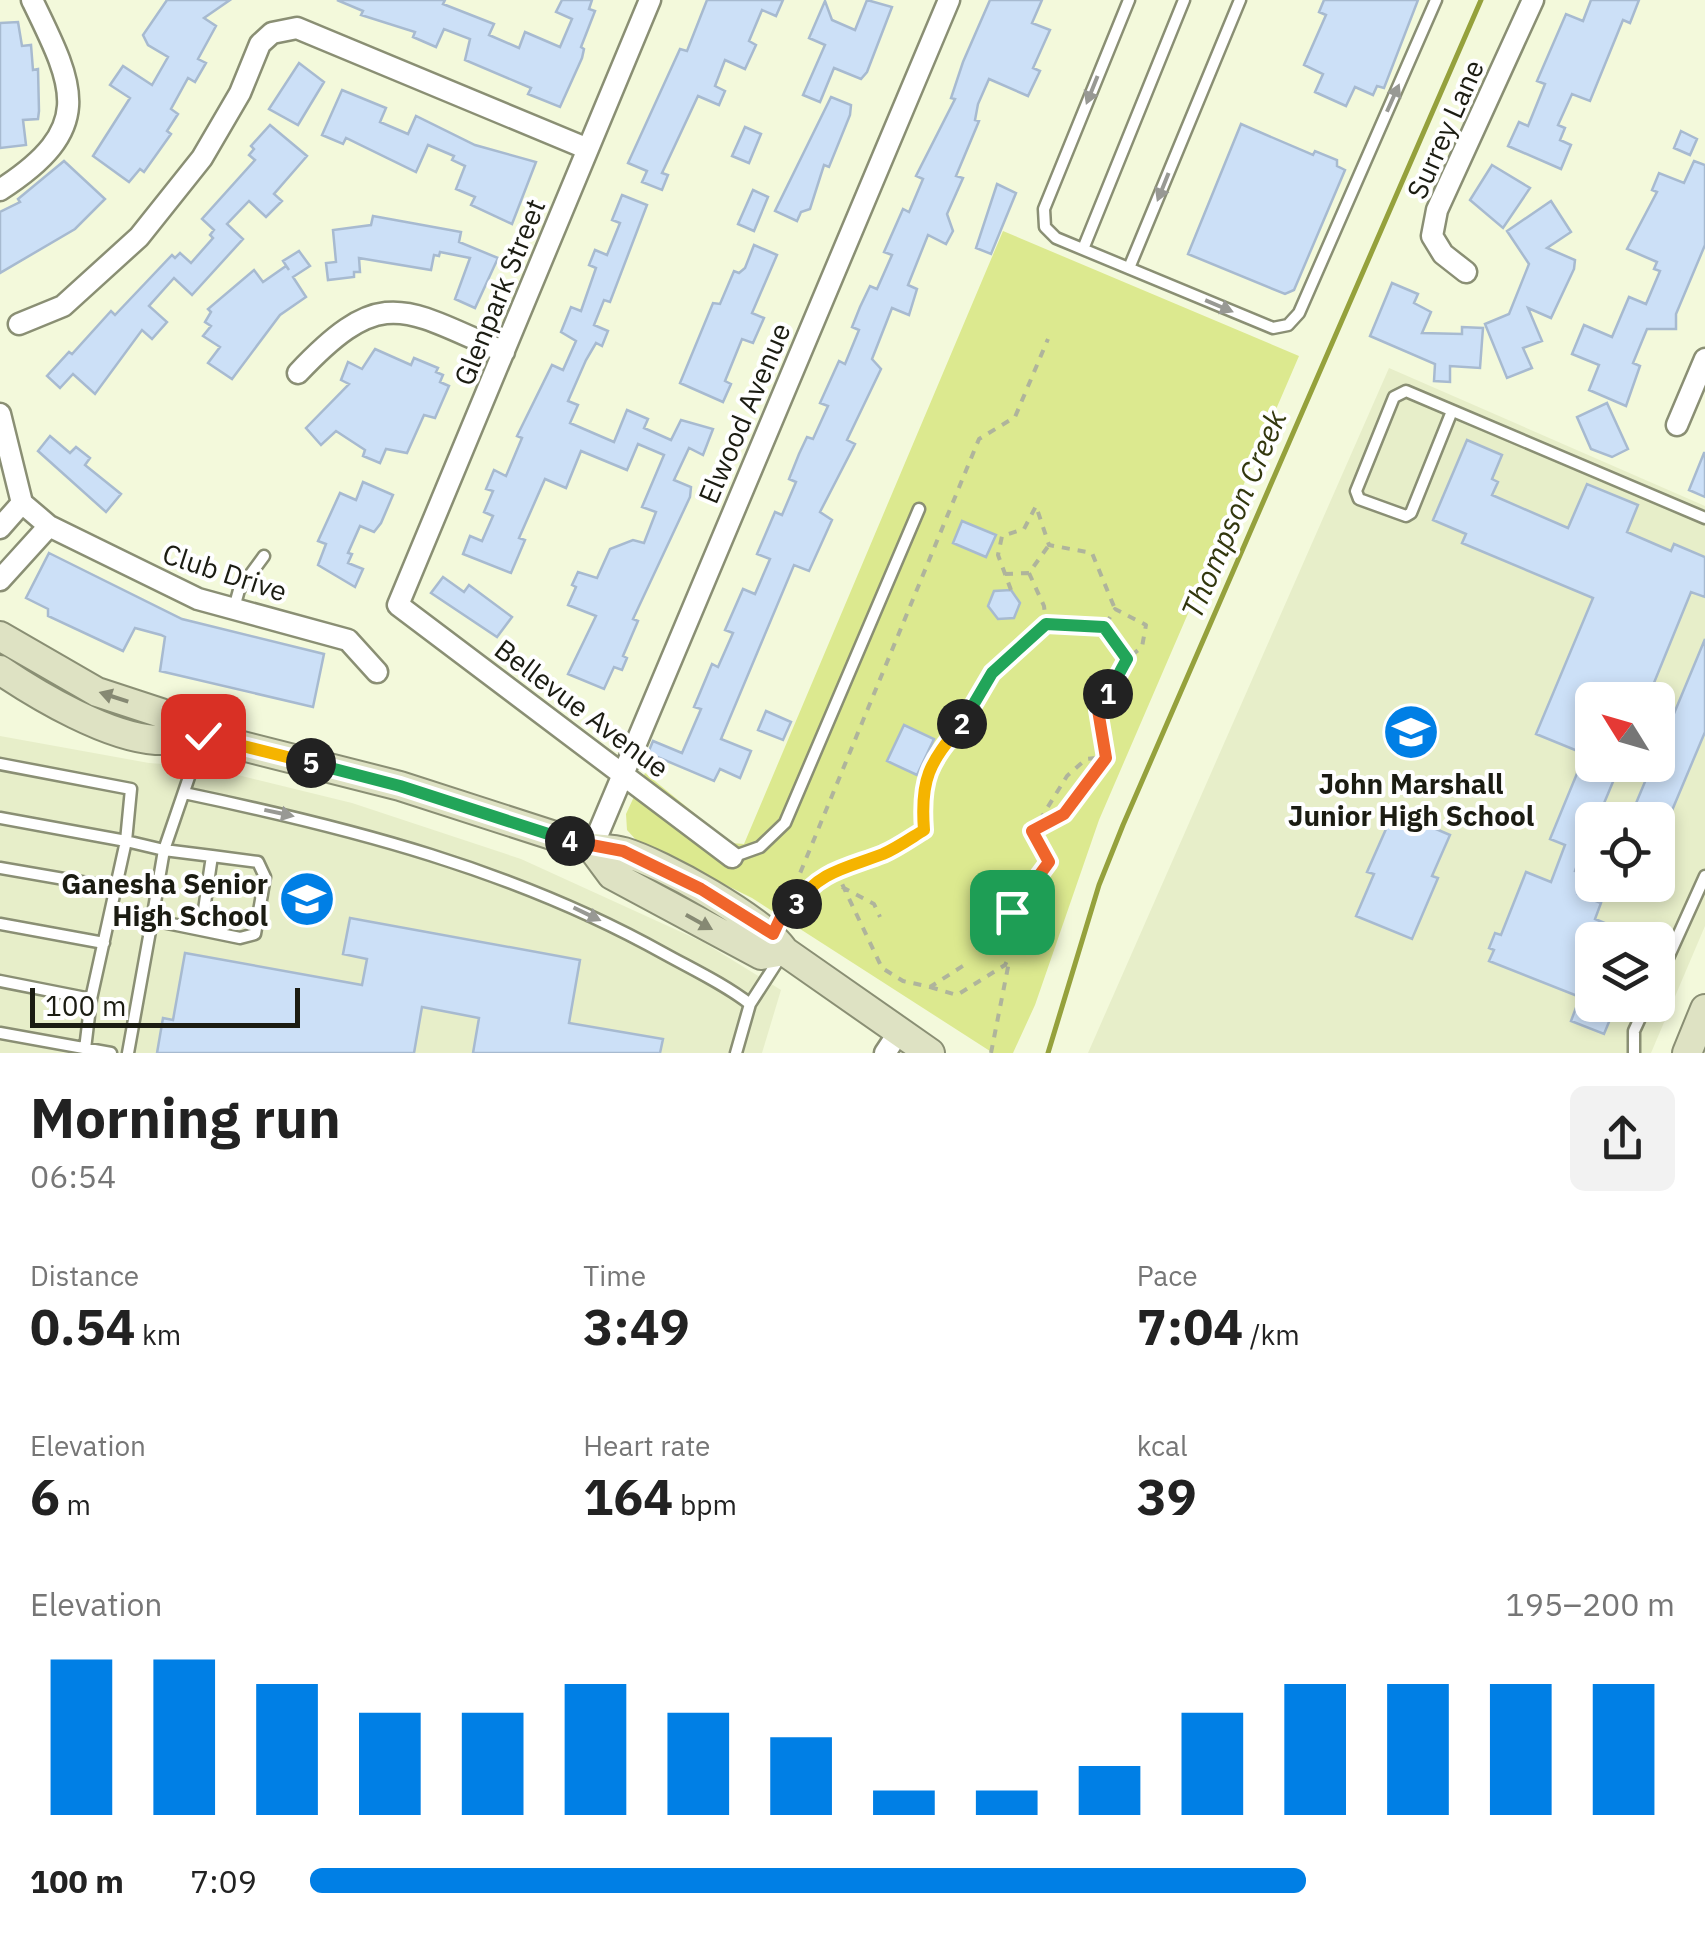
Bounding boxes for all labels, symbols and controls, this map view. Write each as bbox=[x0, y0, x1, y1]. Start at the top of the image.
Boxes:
street label: Surrey Lane bbox=[1398, 54, 1492, 204]
one-way arrow bbox=[1084, 75, 1100, 105]
one-way arrow bbox=[1385, 83, 1401, 113]
one-way arrow bbox=[1154, 172, 1170, 202]
street label: Glenpark Street bbox=[445, 193, 553, 391]
one-way arrow bbox=[1204, 298, 1234, 314]
street label: Elwood Avenue bbox=[689, 317, 799, 509]
water label: Thompson Creek bbox=[1172, 404, 1295, 624]
street label: Club Drive bbox=[158, 535, 292, 609]
street label: Bellevue Avenue bbox=[487, 630, 677, 786]
pin: 1 bbox=[1083, 669, 1133, 719]
text: 1 bbox=[1100, 675, 1116, 712]
north arrow bbox=[1575, 682, 1675, 782]
map controls bbox=[1575, 682, 1675, 1022]
one-way arrow bbox=[98, 689, 128, 704]
pin bbox=[161, 694, 246, 779]
pin: 2 bbox=[937, 699, 987, 749]
school or university icon: John Marshall Junior High School bbox=[1381, 702, 1441, 762]
text: 2 bbox=[954, 705, 970, 742]
icon: check bbox=[176, 709, 231, 764]
pin: 5 bbox=[286, 738, 336, 788]
text: 5 bbox=[303, 744, 319, 781]
place label: John Marshall Junior High School bbox=[1288, 765, 1534, 834]
button: locate bbox=[1575, 802, 1675, 902]
one-way arrow bbox=[264, 806, 295, 821]
pin: 4 bbox=[545, 816, 595, 866]
text: 4 bbox=[562, 822, 578, 859]
place label: Ganesha Senior High School bbox=[61, 865, 268, 934]
school or university icon: Ganesha Senior High School bbox=[277, 869, 337, 929]
pin bbox=[970, 870, 1055, 955]
pin: 3 bbox=[772, 879, 822, 929]
text: 3 bbox=[789, 885, 805, 922]
icon: arrive bbox=[985, 885, 1040, 940]
one-way arrow bbox=[573, 906, 602, 923]
one-way arrow bbox=[685, 913, 714, 930]
button: layers bbox=[1575, 922, 1675, 1022]
scale bar bbox=[30, 983, 300, 1028]
text: 100 m bbox=[45, 987, 126, 1024]
text: Morning run bbox=[30, 1082, 341, 1153]
button: share bbox=[1570, 1086, 1675, 1191]
text: 06:54 bbox=[30, 1155, 116, 1197]
text: Distance bbox=[30, 1257, 139, 1294]
text: Time bbox=[583, 1257, 646, 1294]
text: Pace bbox=[1137, 1257, 1198, 1294]
text: 0.54 bbox=[30, 1294, 136, 1359]
text: 3:49 bbox=[583, 1294, 690, 1359]
text: 7:04 bbox=[1137, 1294, 1243, 1359]
text: km bbox=[136, 1316, 181, 1353]
text: /km bbox=[1243, 1316, 1300, 1353]
text: Elevation bbox=[30, 1427, 146, 1464]
text: Heart rate bbox=[583, 1427, 710, 1464]
text: kcal bbox=[1137, 1427, 1188, 1464]
text: 6 bbox=[30, 1464, 60, 1529]
text: 164 bbox=[583, 1464, 673, 1529]
text: 39 bbox=[1137, 1464, 1197, 1529]
text: m bbox=[60, 1486, 91, 1523]
text: bpm bbox=[673, 1486, 737, 1523]
text: Elevation bbox=[30, 1583, 163, 1625]
text: 195–200 m bbox=[1505, 1583, 1675, 1625]
text: 100 m bbox=[30, 1860, 124, 1902]
text: 7:09 bbox=[190, 1860, 257, 1902]

